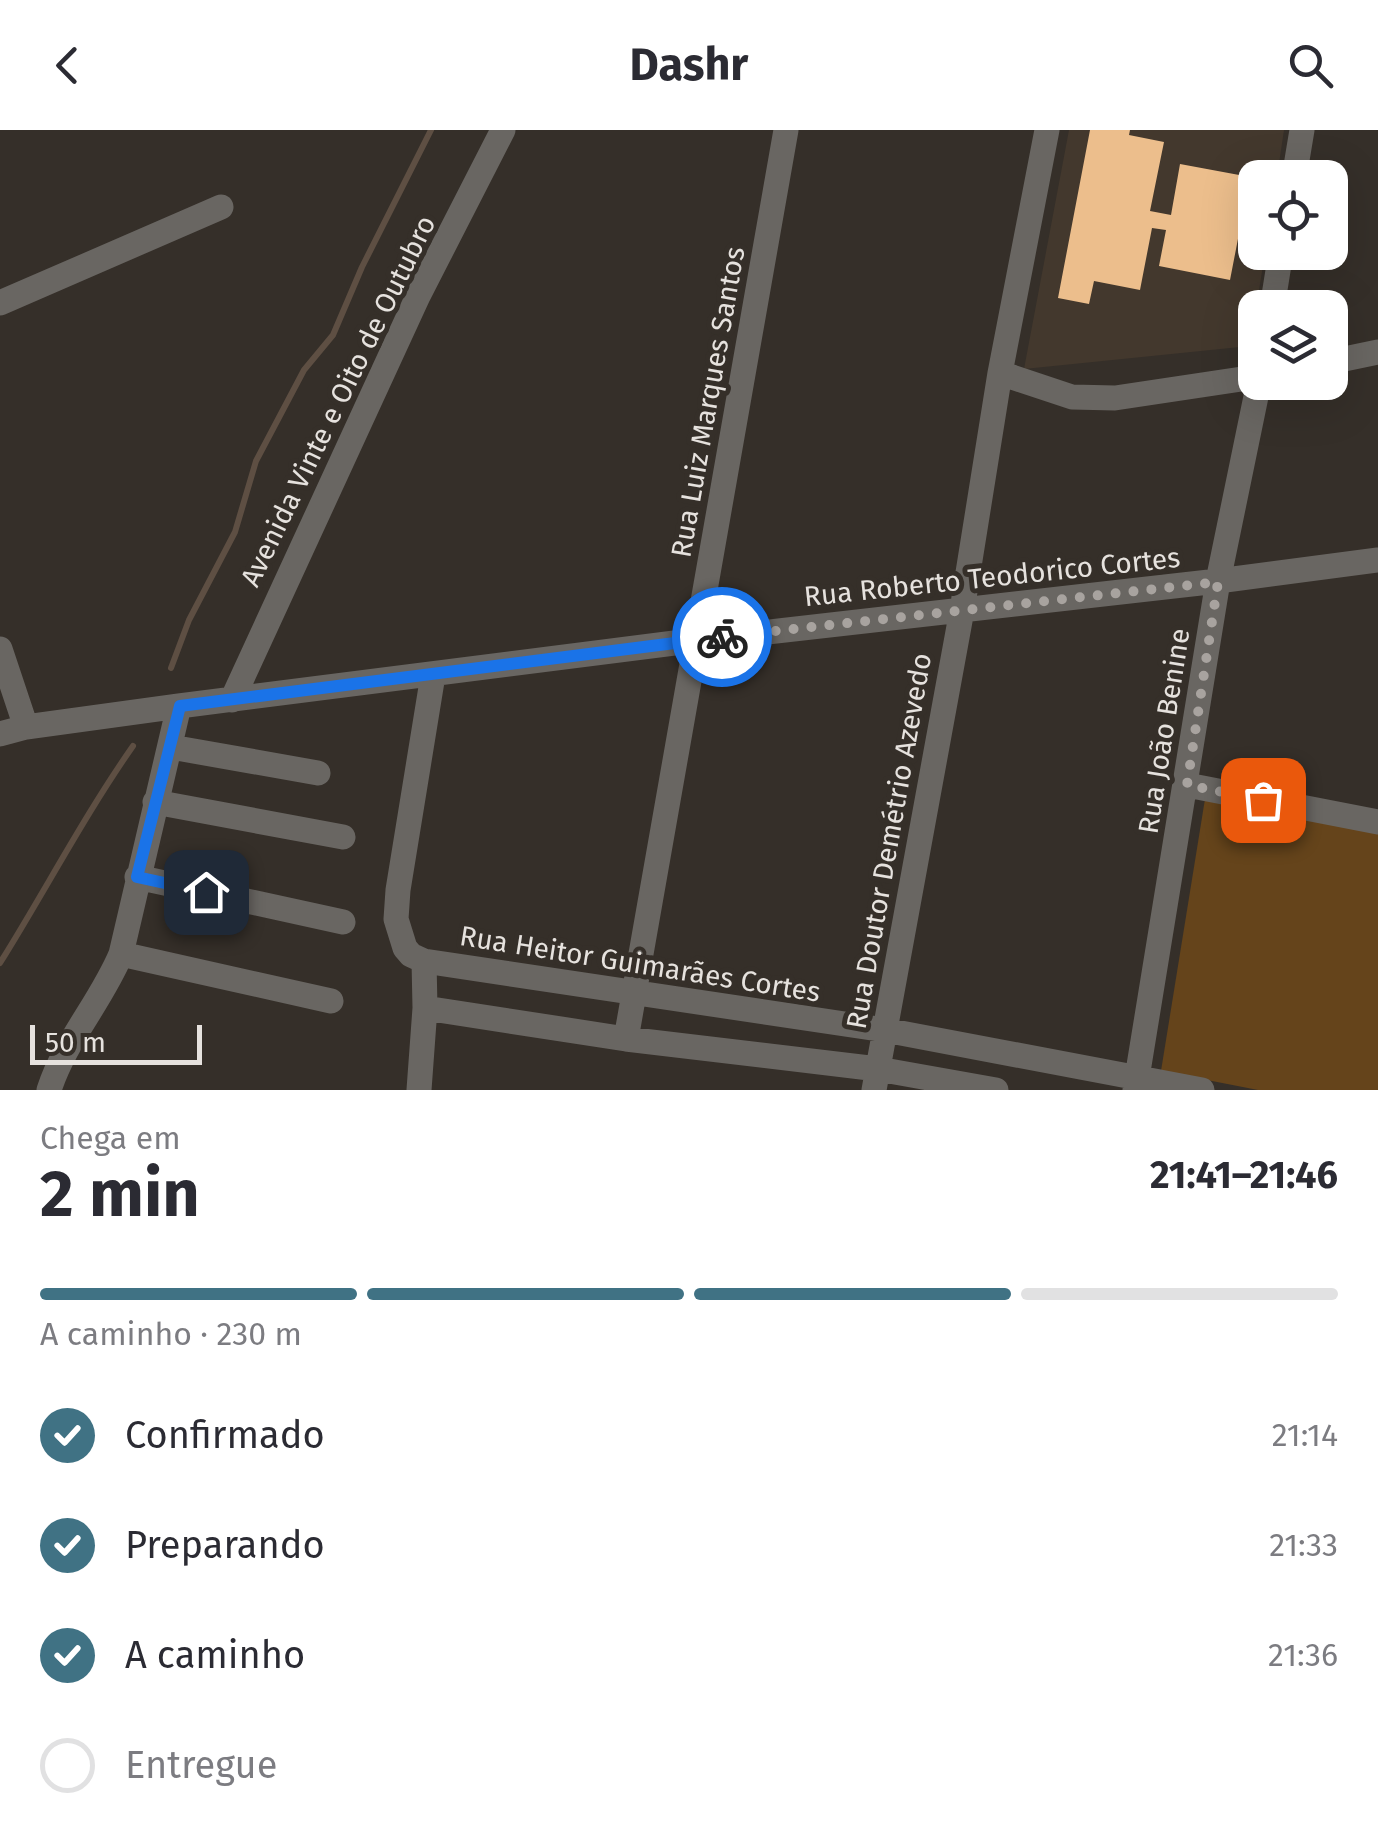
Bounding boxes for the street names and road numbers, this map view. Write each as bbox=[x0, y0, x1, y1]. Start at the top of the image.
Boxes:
street label: Avenida Vinte e Oito de Outubro bbox=[234, 210, 442, 592]
street label: Rua Luiz Marques Santos bbox=[664, 244, 752, 560]
street label: Rua Roberto Teodorico Cortes bbox=[802, 541, 1182, 613]
street label: Rua João Benine bbox=[1131, 626, 1197, 836]
street label: Rua Doutor Demétrio Azevedo bbox=[840, 650, 938, 1032]
street label: Rua Heitor Guimarães Cortes bbox=[457, 919, 823, 1009]

